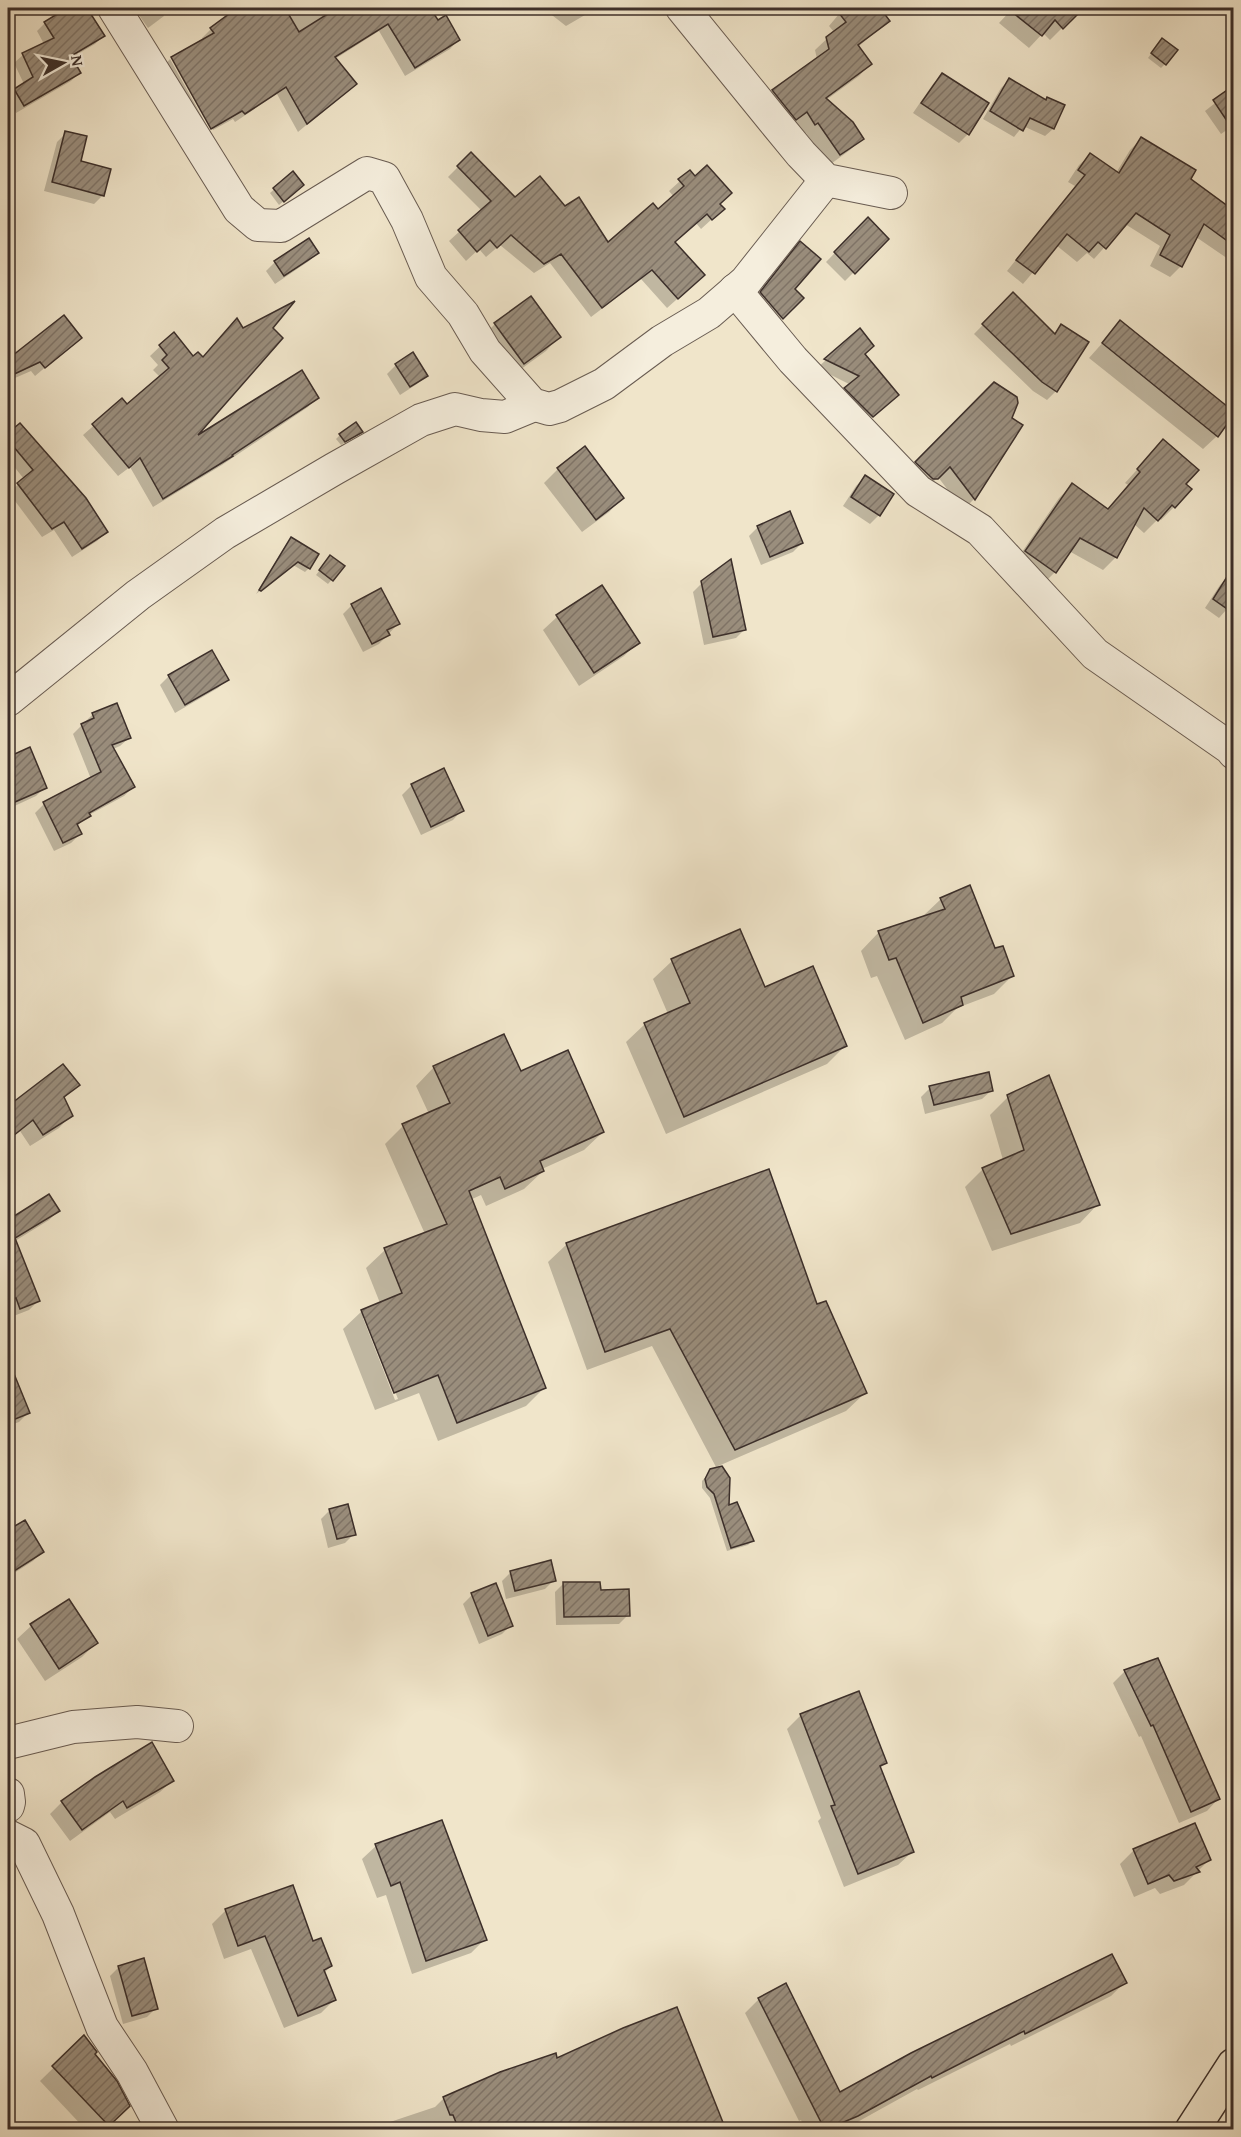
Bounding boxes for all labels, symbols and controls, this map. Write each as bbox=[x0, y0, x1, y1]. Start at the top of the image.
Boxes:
north arrow bbox=[33, 33, 93, 93]
text: N bbox=[65, 53, 91, 68]

